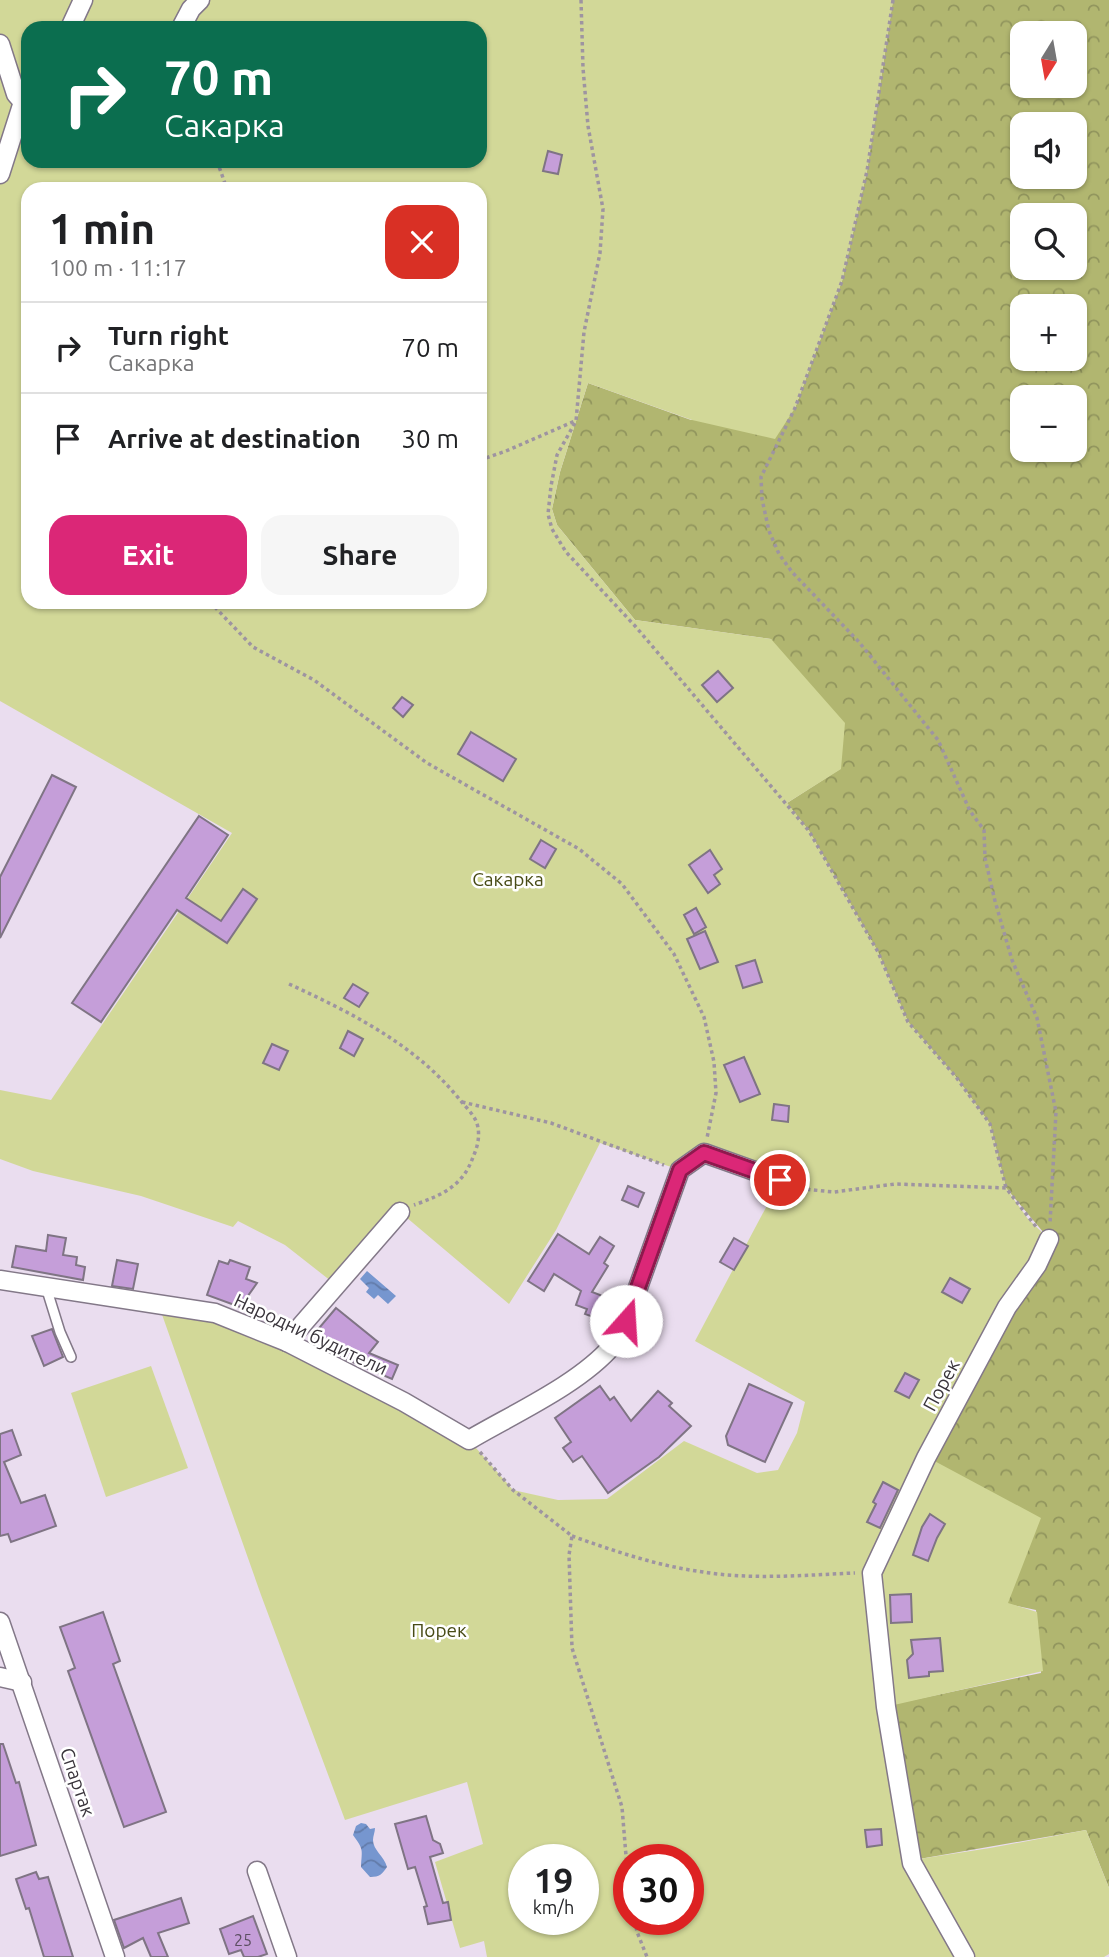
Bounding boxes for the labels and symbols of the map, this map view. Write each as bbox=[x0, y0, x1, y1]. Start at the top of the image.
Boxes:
north arrow bbox=[1010, 21, 1087, 98]
park label: Сакарка bbox=[472, 868, 544, 890]
pin bbox=[750, 1150, 810, 1210]
position arrow bbox=[589, 1284, 663, 1358]
street label: Народни будители bbox=[231, 1289, 391, 1379]
street label: Порек bbox=[918, 1355, 964, 1415]
park label: Порек bbox=[411, 1619, 467, 1641]
street label: Спартак bbox=[56, 1745, 100, 1820]
speed limit sign: 30 bbox=[613, 1844, 704, 1935]
house number: 25 bbox=[234, 1931, 252, 1949]

